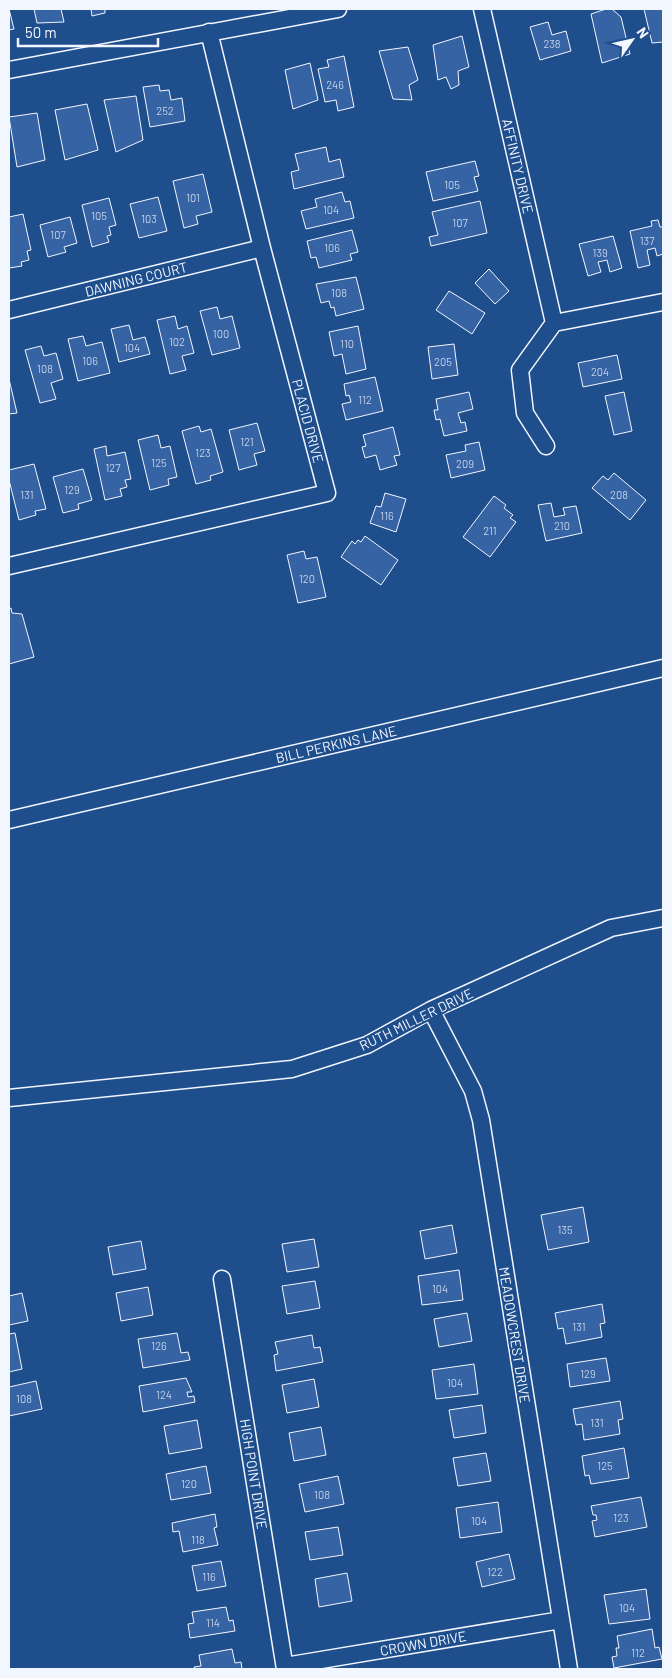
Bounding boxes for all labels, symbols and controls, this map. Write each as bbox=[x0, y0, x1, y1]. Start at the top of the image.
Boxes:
scale bar bbox=[18, 15, 158, 47]
north arrow bbox=[607, 15, 657, 65]
text: 50 m bbox=[25, 23, 57, 41]
text: N bbox=[634, 24, 653, 41]
house number: 238 bbox=[543, 37, 561, 50]
house number: 246 bbox=[326, 78, 344, 91]
house number: 252 bbox=[156, 104, 174, 117]
street label: AFFINITY DRIVE bbox=[499, 117, 537, 215]
house number: 105 bbox=[444, 178, 460, 191]
house number: 101 bbox=[186, 191, 200, 204]
house number: 104 bbox=[323, 203, 339, 216]
house number: 105 bbox=[91, 209, 107, 222]
house number: 103 bbox=[141, 212, 157, 225]
house number: 107 bbox=[452, 216, 468, 229]
house number: 107 bbox=[50, 228, 66, 241]
house number: 137 bbox=[640, 234, 654, 247]
house number: 106 bbox=[324, 241, 340, 254]
house number: 139 bbox=[592, 246, 608, 259]
street label: DAWNING COURT bbox=[83, 258, 189, 300]
house number: 108 bbox=[331, 286, 347, 299]
house number: 100 bbox=[213, 327, 229, 340]
house number: 102 bbox=[169, 335, 185, 348]
house number: 110 bbox=[340, 337, 354, 350]
house number: 104 bbox=[124, 341, 140, 354]
house number: 106 bbox=[82, 354, 98, 367]
house number: 205 bbox=[434, 355, 452, 368]
house number: 108 bbox=[37, 362, 53, 375]
house number: 204 bbox=[591, 365, 609, 378]
street label: PLACID DRIVE bbox=[289, 377, 327, 465]
house number: 112 bbox=[358, 393, 372, 406]
house number: 121 bbox=[240, 435, 254, 448]
house number: 123 bbox=[195, 446, 211, 459]
house number: 125 bbox=[151, 456, 167, 469]
house number: 209 bbox=[456, 457, 474, 470]
house number: 127 bbox=[106, 461, 120, 474]
house number: 129 bbox=[64, 483, 80, 496]
house number: 131 bbox=[20, 488, 34, 501]
house number: 208 bbox=[610, 488, 628, 501]
house number: 116 bbox=[380, 509, 394, 522]
house number: 210 bbox=[554, 519, 570, 532]
house number: 211 bbox=[483, 524, 497, 537]
house number: 120 bbox=[299, 572, 315, 585]
street label: BILL PERKINS LANE bbox=[274, 722, 398, 766]
street label: RUTH MILLER DRIVE bbox=[356, 984, 476, 1054]
house number: 135 bbox=[557, 1223, 573, 1236]
street label: MEADOWCREST DRIVE bbox=[496, 1266, 534, 1404]
house number: 104 bbox=[432, 1282, 448, 1295]
house number: 131 bbox=[572, 1320, 586, 1333]
house number: 126 bbox=[151, 1339, 167, 1352]
house number: 129 bbox=[580, 1367, 596, 1380]
house number: 104 bbox=[447, 1376, 463, 1389]
house number: 124 bbox=[156, 1388, 172, 1401]
house number: 108 bbox=[16, 1392, 32, 1405]
house number: 131 bbox=[590, 1416, 604, 1429]
street label: HIGH POINT DRIVE bbox=[237, 1418, 271, 1530]
house number: 125 bbox=[597, 1459, 613, 1472]
house number: 120 bbox=[181, 1477, 197, 1490]
house number: 108 bbox=[314, 1488, 330, 1501]
house number: 123 bbox=[613, 1511, 629, 1524]
house number: 104 bbox=[471, 1514, 487, 1527]
house number: 118 bbox=[191, 1533, 205, 1546]
house number: 122 bbox=[487, 1565, 503, 1578]
house number: 116 bbox=[202, 1570, 216, 1583]
house number: 104 bbox=[619, 1601, 635, 1614]
house number: 114 bbox=[206, 1616, 220, 1629]
street label: CROWN DRIVE bbox=[378, 1627, 468, 1659]
house number: 112 bbox=[631, 1646, 645, 1659]

